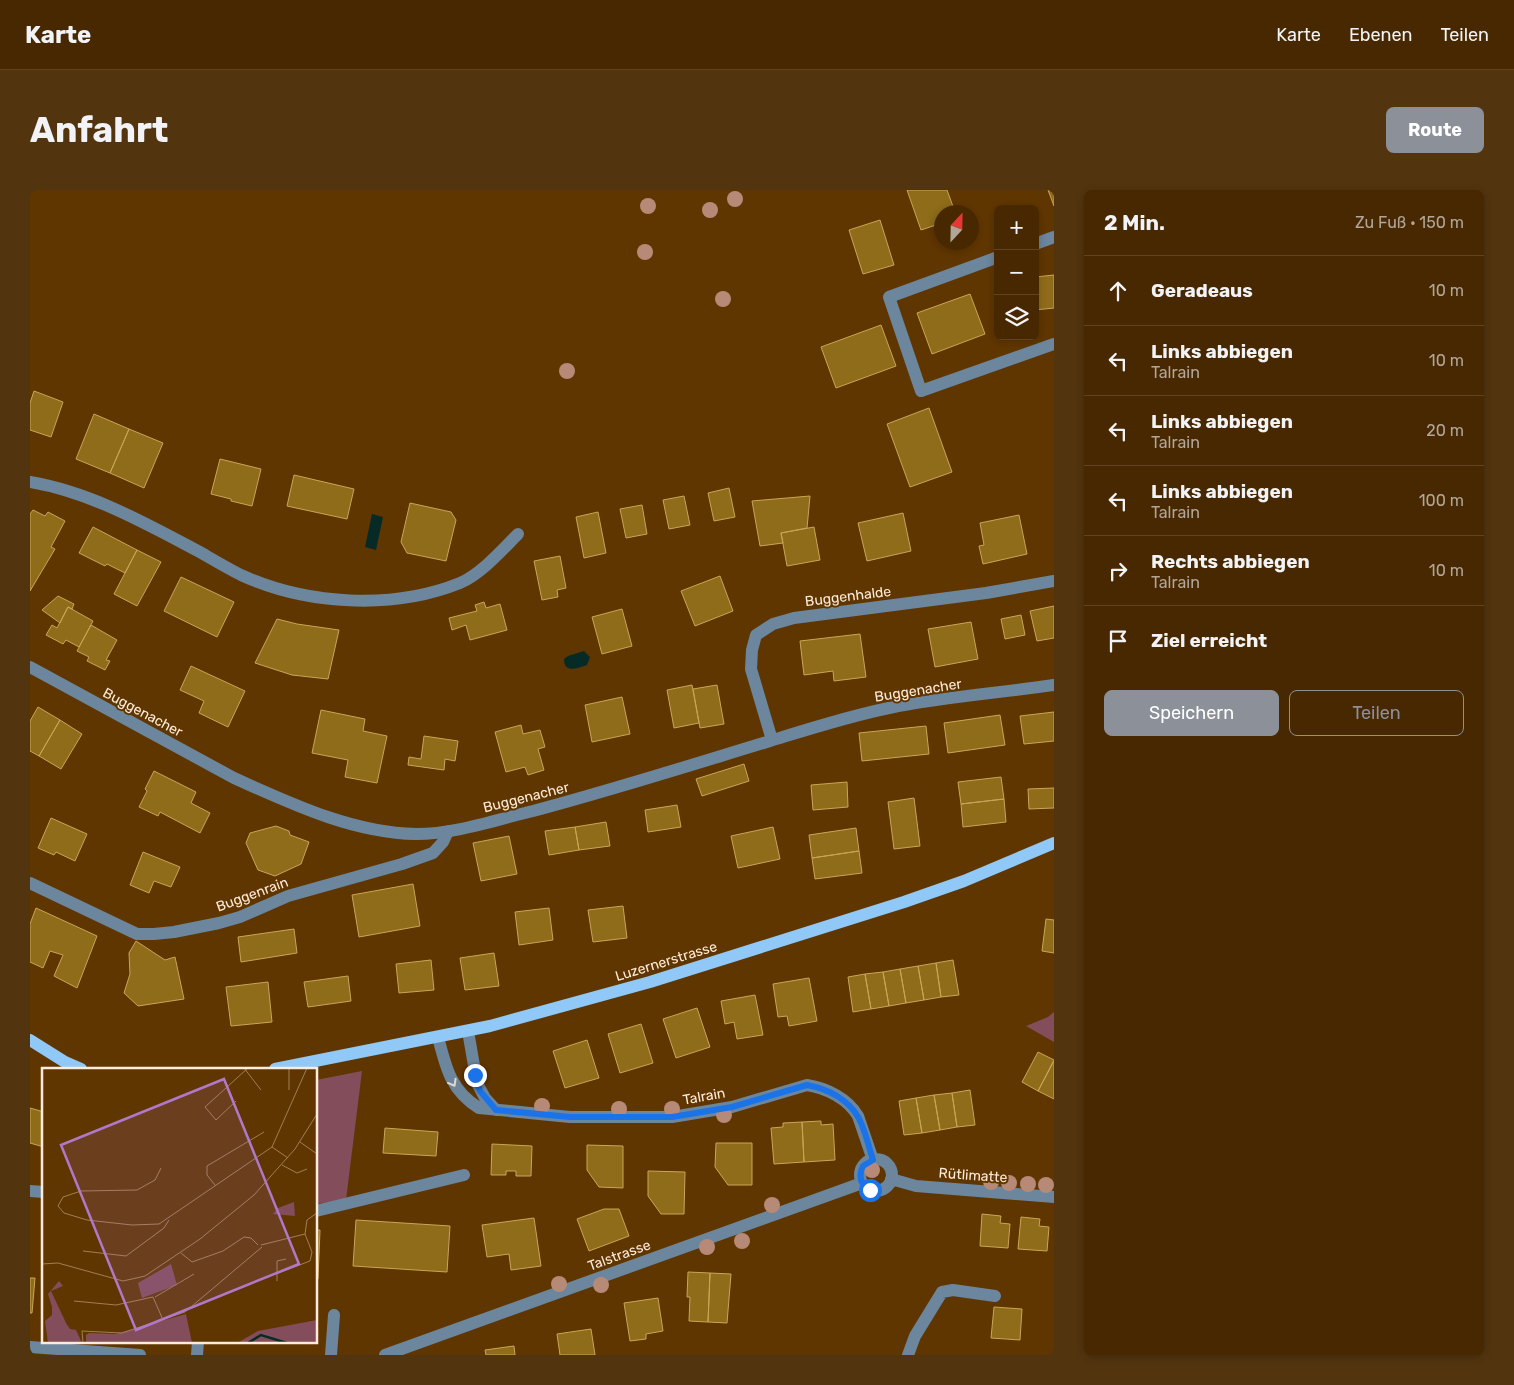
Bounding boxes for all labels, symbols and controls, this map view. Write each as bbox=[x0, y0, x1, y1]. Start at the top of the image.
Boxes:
text: Karte bbox=[25, 21, 91, 49]
text: Karte bbox=[1276, 24, 1321, 46]
text: Ebenen bbox=[1349, 24, 1413, 46]
text: Teilen bbox=[1441, 24, 1489, 46]
button: Route bbox=[1386, 107, 1484, 153]
text: Anfahrt bbox=[30, 109, 168, 151]
north arrow bbox=[934, 205, 979, 250]
map controls bbox=[994, 205, 1039, 340]
button: + bbox=[994, 205, 1039, 250]
text: 2 Min. bbox=[1104, 210, 1165, 235]
text: Zu Fuß · 150 m bbox=[1355, 213, 1464, 232]
button: − bbox=[994, 250, 1039, 295]
icon: ahead bbox=[1104, 277, 1132, 305]
text: Geradeaus bbox=[1151, 279, 1253, 302]
text: 10 m bbox=[1429, 281, 1464, 300]
button: layers bbox=[994, 295, 1039, 340]
text: Links abbiegen bbox=[1151, 340, 1293, 363]
icon: left bbox=[1104, 347, 1132, 375]
text: 10 m bbox=[1429, 351, 1464, 370]
text: Talrain bbox=[1151, 363, 1200, 382]
text: Links abbiegen bbox=[1151, 410, 1293, 433]
icon: left bbox=[1104, 417, 1132, 445]
text: 20 m bbox=[1426, 421, 1464, 440]
text: Talrain bbox=[1151, 433, 1200, 452]
text: Links abbiegen bbox=[1151, 480, 1293, 503]
icon: left bbox=[1104, 487, 1132, 515]
text: 100 m bbox=[1419, 491, 1464, 510]
text: Talrain bbox=[1151, 503, 1200, 522]
text: Rechts abbiegen bbox=[1151, 550, 1310, 573]
icon: right bbox=[1104, 557, 1132, 585]
text: 10 m bbox=[1429, 561, 1464, 580]
text: Talrain bbox=[1151, 573, 1200, 592]
street label: Buggenhalde bbox=[804, 583, 892, 610]
icon: arrive bbox=[1104, 627, 1132, 655]
text: Ziel erreicht bbox=[1151, 629, 1267, 652]
street label: Buggenacher bbox=[873, 675, 964, 706]
street label: Buggenacher bbox=[100, 684, 186, 741]
button: Speichern bbox=[1104, 690, 1279, 736]
button: Teilen bbox=[1289, 690, 1464, 736]
street label: Buggenacher bbox=[481, 778, 572, 816]
street label: Buggenrain bbox=[214, 874, 291, 915]
street label: Luzernerstrasse bbox=[613, 938, 719, 985]
route end bbox=[464, 1064, 487, 1087]
inset map bbox=[42, 1068, 318, 1342]
one-way arrow bbox=[447, 1078, 457, 1087]
street label: Talrain bbox=[682, 1084, 727, 1109]
street label: Rütlimatte bbox=[938, 1165, 1008, 1186]
route start bbox=[859, 1179, 882, 1202]
street label: Talstrasse bbox=[585, 1236, 653, 1275]

